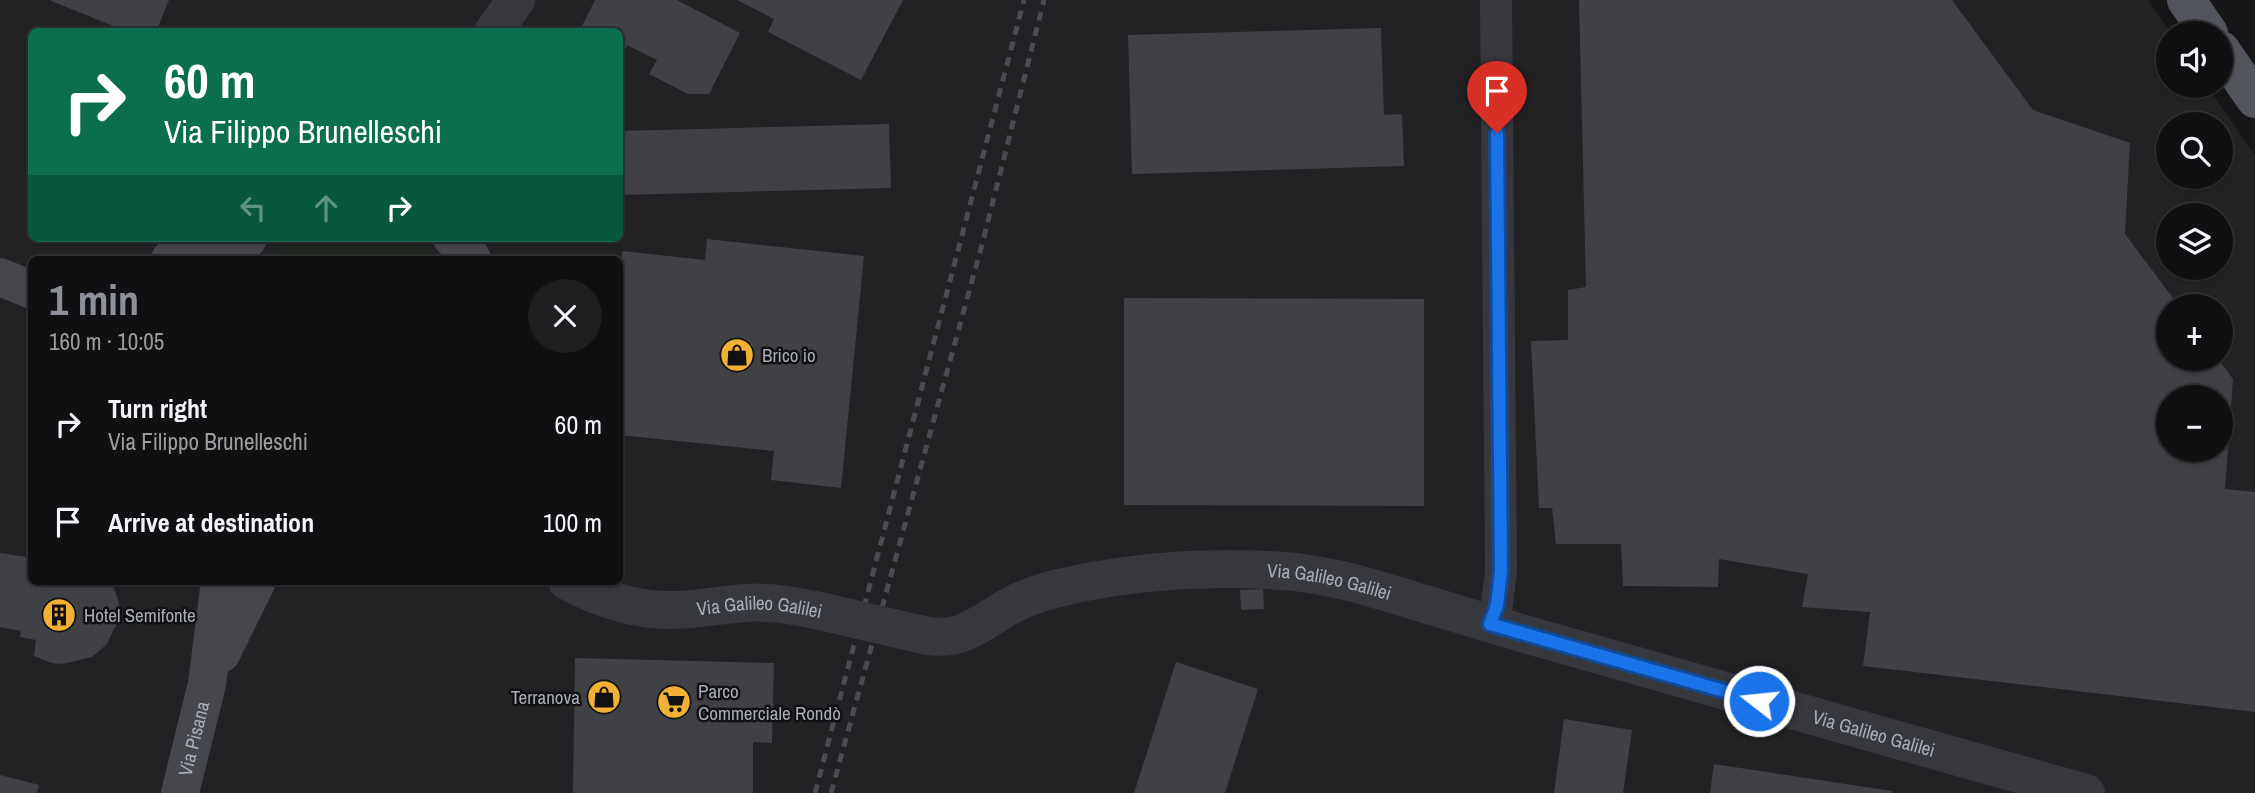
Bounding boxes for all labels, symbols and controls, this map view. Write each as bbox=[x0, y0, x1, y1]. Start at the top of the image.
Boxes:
map controls bbox=[2156, 21, 2233, 462]
button: sound bbox=[2156, 21, 2233, 98]
text: 60 m bbox=[164, 47, 256, 113]
icon: right bbox=[49, 56, 140, 147]
pin bbox=[1467, 61, 1527, 133]
icon: arrive bbox=[1478, 72, 1516, 110]
text: Via Filippo Brunelleschi bbox=[164, 110, 442, 153]
button: search bbox=[2156, 112, 2233, 189]
icon: left bbox=[234, 189, 272, 227]
icon: ahead bbox=[307, 189, 345, 227]
icon: right bbox=[380, 189, 418, 227]
button: layers bbox=[2156, 203, 2233, 280]
text: 1 min bbox=[49, 272, 139, 328]
button: close bbox=[528, 279, 602, 353]
button: + bbox=[2156, 294, 2233, 371]
text: 160 m · 10:05 bbox=[49, 326, 164, 357]
shop icon: Brico io bbox=[718, 336, 756, 374]
place label: Brico io bbox=[762, 342, 816, 368]
button: − bbox=[2156, 385, 2233, 462]
text: Turn right bbox=[108, 391, 207, 426]
icon: right bbox=[49, 405, 87, 443]
text: 60 m bbox=[555, 407, 602, 442]
text: Via Filippo Brunelleschi bbox=[108, 426, 308, 457]
icon: arrive bbox=[49, 503, 87, 541]
text: Arrive at destination bbox=[108, 505, 314, 540]
text: 100 m bbox=[543, 505, 602, 540]
street label: Via Galileo Galilei bbox=[1266, 557, 1395, 606]
street label: Via Galileo Galilei bbox=[695, 589, 825, 624]
building icon: Hotel Semifonte bbox=[40, 596, 78, 634]
place label: Hotel Semifonte bbox=[84, 602, 196, 628]
position arrow bbox=[1722, 664, 1796, 738]
shop icon: Terranova bbox=[585, 678, 623, 716]
place label: Parco Commerciale Rondò bbox=[698, 678, 841, 726]
supermarket icon: Parco Commerciale Rondò bbox=[655, 683, 693, 721]
place label: Terranova bbox=[511, 684, 580, 710]
street label: Via Pisana bbox=[172, 698, 215, 779]
street label: Via Galileo Galilei bbox=[1810, 704, 1938, 763]

